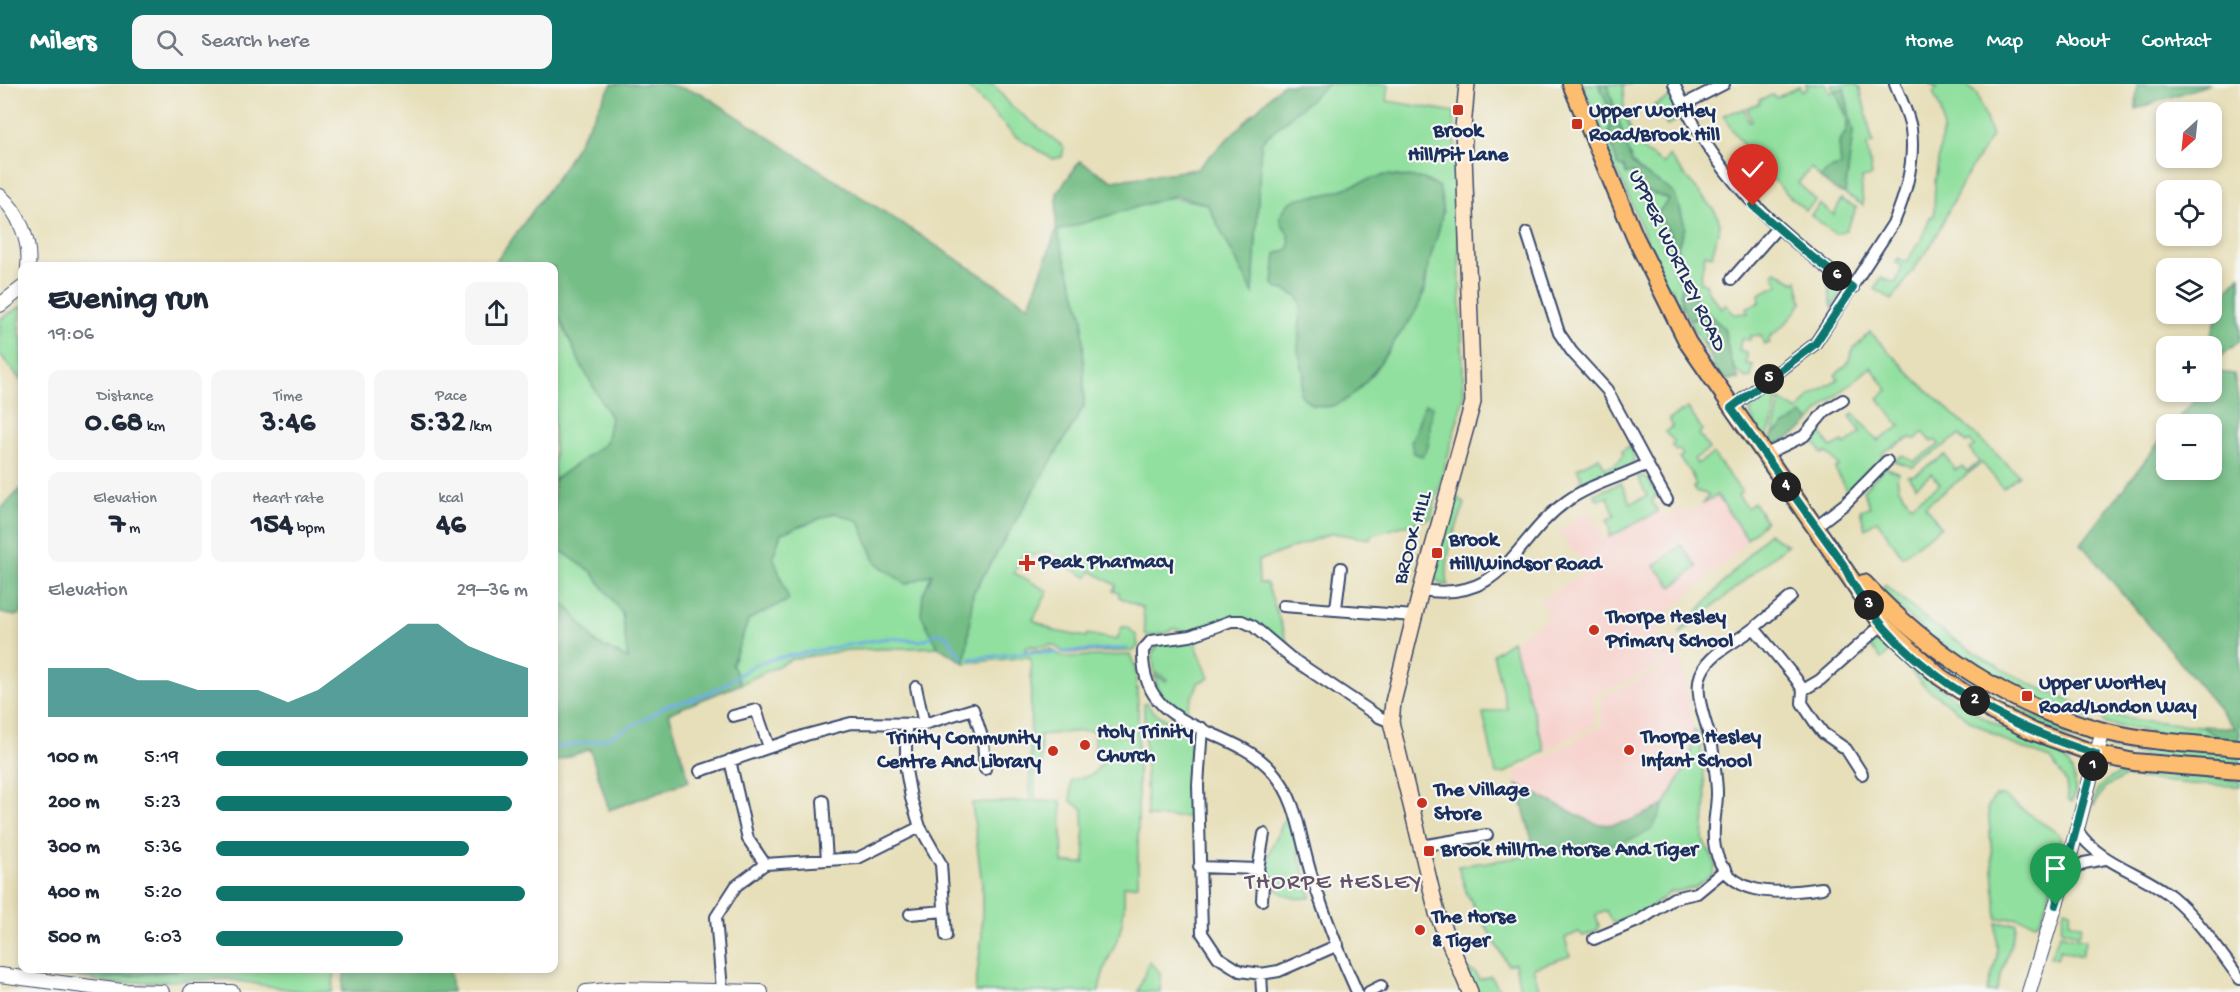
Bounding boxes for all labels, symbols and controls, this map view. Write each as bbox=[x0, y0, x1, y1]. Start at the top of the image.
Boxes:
search box bbox=[132, 15, 552, 69]
text: Milers bbox=[30, 26, 96, 59]
icon: search bbox=[153, 26, 186, 59]
text: Search here bbox=[201, 29, 310, 55]
text: Home bbox=[1905, 30, 1953, 55]
text: Map bbox=[1986, 30, 2023, 55]
text: About bbox=[2056, 30, 2109, 55]
text: Contact bbox=[2142, 30, 2210, 55]
place label: Upper Wortley Road/Brook Hill bbox=[1588, 100, 1720, 149]
north arrow bbox=[2156, 102, 2222, 168]
map controls bbox=[2156, 102, 2222, 480]
marker: Brook Hill/Pit Lane bbox=[1451, 103, 1465, 117]
marker: Upper Wortley Road/Brook Hill bbox=[1570, 117, 1584, 131]
place label: Brook Hill/Pit Lane bbox=[1408, 120, 1510, 169]
pin bbox=[1727, 144, 1778, 206]
icon: check bbox=[1736, 153, 1769, 186]
street label: UPPER WORTLEY ROAD bbox=[1621, 166, 1731, 356]
button: locate bbox=[2156, 180, 2222, 246]
button: layers bbox=[2156, 258, 2222, 324]
pin: 6 bbox=[1822, 261, 1852, 291]
text: 6 bbox=[1833, 266, 1841, 285]
text: Evening run bbox=[48, 282, 208, 320]
button: share bbox=[465, 282, 528, 345]
text: 19:06 bbox=[48, 324, 94, 347]
button: + bbox=[2156, 336, 2222, 402]
pin: 5 bbox=[1754, 364, 1784, 394]
text: 5 bbox=[1765, 369, 1773, 388]
text: Distance bbox=[97, 388, 153, 407]
text: Time bbox=[273, 388, 303, 407]
text: Pace bbox=[435, 388, 467, 407]
text: 0.68 bbox=[85, 407, 143, 442]
text: 3:46 bbox=[261, 407, 315, 442]
text: 5:32 bbox=[410, 407, 466, 442]
button: − bbox=[2156, 414, 2222, 480]
text: km bbox=[143, 418, 165, 437]
text: /km bbox=[466, 418, 492, 437]
pin: 4 bbox=[1771, 472, 1801, 502]
text: 4 bbox=[1782, 477, 1790, 496]
street label: BROOK HILL bbox=[1388, 487, 1440, 589]
text: Elevation bbox=[93, 490, 157, 509]
text: Heart rate bbox=[252, 490, 324, 509]
text: kcal bbox=[439, 490, 463, 509]
text: 7 bbox=[110, 509, 125, 544]
text: 154 bbox=[251, 509, 293, 544]
text: 46 bbox=[436, 509, 466, 544]
text: m bbox=[125, 520, 140, 539]
text: bpm bbox=[293, 520, 325, 539]
place label: Brook Hill/Windsor Road bbox=[1448, 529, 1604, 578]
marker: Brook Hill/Windsor Road bbox=[1430, 546, 1444, 560]
place label: Peak Pharmacy bbox=[1038, 551, 1174, 576]
marker: Peak Pharmacy bbox=[1020, 556, 1034, 570]
text: Elevation bbox=[48, 580, 128, 603]
text: 29–36 m bbox=[456, 580, 528, 603]
pin: 3 bbox=[1854, 590, 1884, 620]
text: 3 bbox=[1865, 595, 1873, 614]
place label: Thorpe Hesley Primary School bbox=[1604, 606, 1734, 655]
marker: Thorpe Hesley Primary School bbox=[1587, 623, 1601, 637]
place label: Upper Wortley Road/London Way bbox=[2038, 672, 2197, 721]
pin: 2 bbox=[1960, 686, 1990, 716]
marker: Upper Wortley Road/London Way bbox=[2020, 689, 2034, 703]
text: 2 bbox=[1971, 691, 1979, 710]
place label: Holy Trinity Church bbox=[1096, 721, 1194, 770]
place label: Thorpe Hesley Infant School bbox=[1639, 726, 1762, 775]
place label: Trinity Community Centre And Library bbox=[876, 727, 1042, 776]
marker: Holy Trinity Church bbox=[1078, 738, 1092, 752]
marker: Thorpe Hesley Infant School bbox=[1622, 743, 1636, 757]
marker: Trinity Community Centre And Library bbox=[1046, 744, 1060, 758]
text: 100 m bbox=[48, 747, 98, 770]
text: 5:19 bbox=[144, 747, 179, 770]
pin: 1 bbox=[2078, 751, 2108, 781]
text: 1 bbox=[2090, 756, 2096, 775]
place label: The Village Store bbox=[1432, 779, 1530, 828]
text: 200 m bbox=[48, 792, 99, 815]
text: 5:23 bbox=[144, 792, 181, 815]
marker: The Village Store bbox=[1415, 796, 1429, 810]
text: 300 m bbox=[48, 837, 100, 860]
text: 5:36 bbox=[144, 837, 181, 860]
place label: Brook Hill/The Horse And Tiger bbox=[1440, 839, 1700, 864]
pin bbox=[2030, 843, 2081, 905]
marker: Brook Hill/The Horse And Tiger bbox=[1422, 844, 1436, 858]
icon: arrive bbox=[2039, 852, 2072, 885]
district label: THORPE HESLEY bbox=[1243, 869, 1423, 898]
text: 400 m bbox=[48, 882, 99, 905]
text: 5:20 bbox=[144, 882, 182, 905]
place label: The Horse & Tiger bbox=[1430, 906, 1517, 955]
marker: The Horse & Tiger bbox=[1413, 923, 1427, 937]
text: 500 m bbox=[48, 927, 100, 950]
text: 6:03 bbox=[144, 927, 182, 950]

